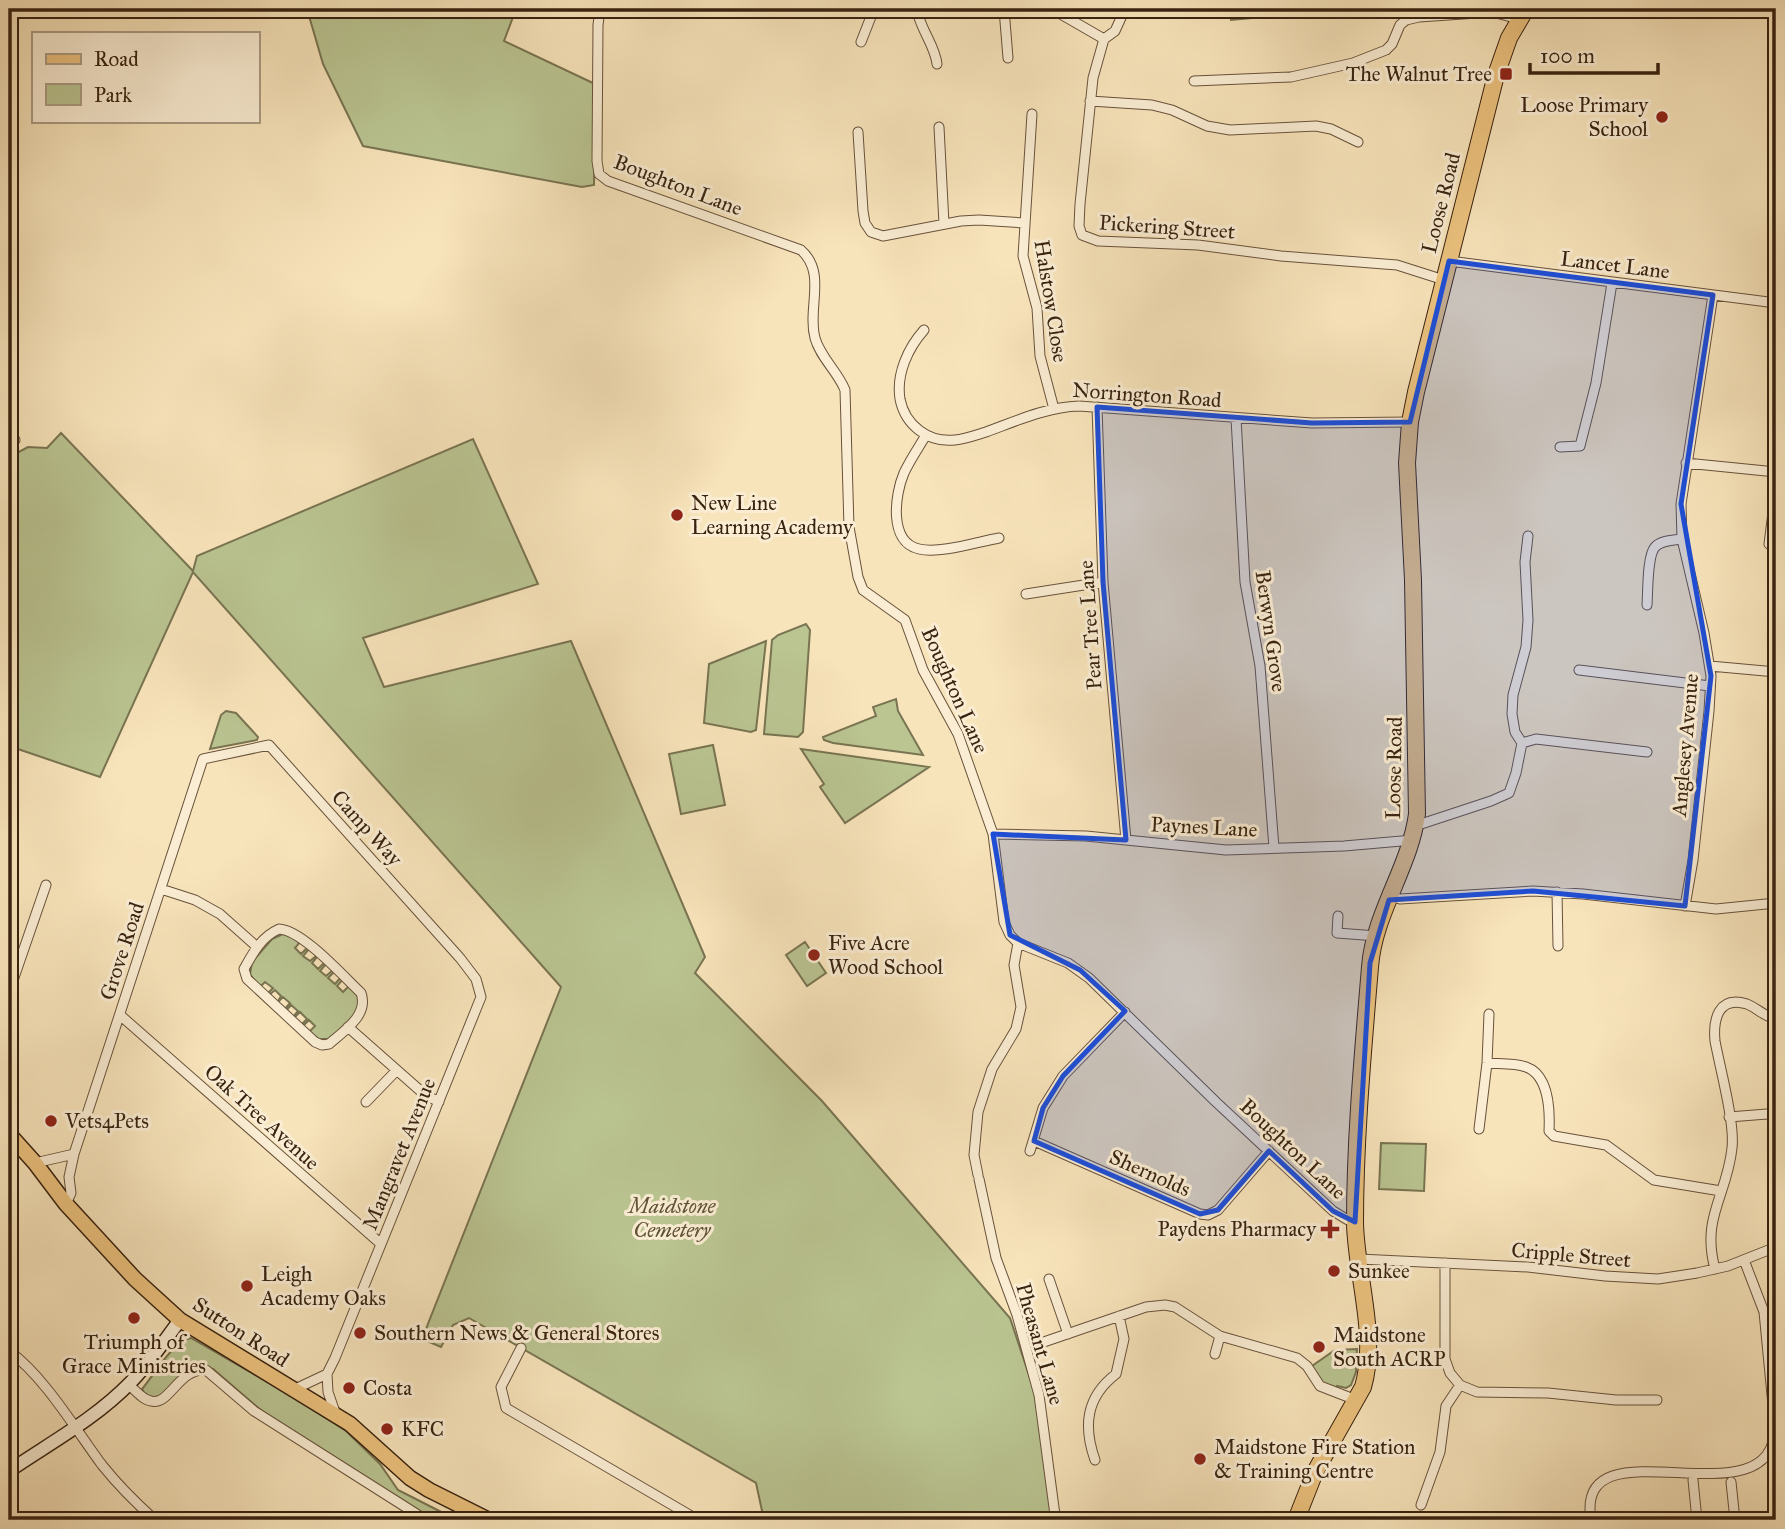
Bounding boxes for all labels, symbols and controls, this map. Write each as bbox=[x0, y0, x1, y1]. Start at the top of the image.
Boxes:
legend bbox=[32, 32, 259, 122]
scale bar bbox=[1530, 32, 1657, 76]
text: 100 m bbox=[1540, 43, 1595, 69]
text: Road bbox=[94, 46, 139, 72]
place label: The Walnut Tree bbox=[1346, 61, 1492, 87]
marker: The Walnut Tree bbox=[1498, 66, 1514, 82]
text: Park bbox=[94, 82, 132, 108]
place label: Loose Primary School bbox=[1520, 92, 1649, 142]
marker: Loose Primary School bbox=[1654, 109, 1670, 125]
street label: Boughton Lane bbox=[610, 149, 746, 222]
street label: Loose Road bbox=[1416, 150, 1466, 256]
street label: Pickering Street bbox=[1098, 209, 1236, 245]
street label: Halstow Close bbox=[1028, 238, 1074, 364]
street label: Lancet Lane bbox=[1559, 245, 1671, 285]
street label: Norrington Road bbox=[1071, 377, 1223, 413]
place label: New Line Learning Academy bbox=[691, 490, 854, 540]
marker: New Line Learning Academy bbox=[669, 507, 685, 523]
street label: Pear Tree Lane bbox=[1072, 559, 1107, 691]
street label: Berwyn Grove bbox=[1250, 569, 1292, 694]
street label: Boughton Lane bbox=[916, 623, 995, 758]
street label: Anglesey Avenue bbox=[1666, 672, 1704, 819]
street label: Loose Road bbox=[1380, 716, 1408, 820]
street label: Camp Way bbox=[326, 785, 409, 872]
street label: Paynes Lane bbox=[1150, 811, 1258, 843]
street label: Grove Road bbox=[94, 898, 150, 1003]
place label: Five Acre Wood School bbox=[828, 930, 944, 980]
marker: Five Acre Wood School bbox=[806, 947, 822, 963]
street label: Oak Tree Avenue bbox=[199, 1059, 325, 1176]
street label: Mangravet Avenue bbox=[357, 1074, 441, 1234]
street label: Boughton Lane bbox=[1234, 1093, 1352, 1205]
place label: Vets4Pets bbox=[64, 1108, 149, 1134]
marker: Vets4Pets bbox=[43, 1113, 59, 1129]
street label: Shernolds bbox=[1105, 1144, 1195, 1202]
park label: Maidstone Cemetery bbox=[627, 1193, 717, 1243]
place label: Paydens Pharmacy bbox=[1158, 1216, 1317, 1242]
marker: Paydens Pharmacy bbox=[1322, 1221, 1338, 1237]
street label: Cripple Street bbox=[1510, 1237, 1632, 1273]
place label: Sunkee bbox=[1348, 1258, 1410, 1284]
place label: Leigh Academy Oaks bbox=[260, 1261, 386, 1311]
marker: Sunkee bbox=[1326, 1263, 1342, 1279]
marker: Leigh Academy Oaks bbox=[239, 1278, 255, 1294]
street label: Pheasant Lane bbox=[1010, 1280, 1070, 1408]
street label: Sutton Road bbox=[188, 1291, 294, 1373]
marker: Triumph of Grace Ministries bbox=[126, 1310, 142, 1326]
place label: Southern News & General Stores bbox=[374, 1320, 660, 1346]
place label: Maidstone South ACRP bbox=[1333, 1322, 1445, 1372]
marker: Southern News & General Stores bbox=[352, 1325, 368, 1341]
place label: Triumph of Grace Ministries bbox=[62, 1329, 206, 1379]
marker: Maidstone South ACRP bbox=[1311, 1339, 1327, 1355]
place label: Costa bbox=[363, 1375, 412, 1401]
marker: Costa bbox=[341, 1380, 357, 1396]
place label: KFC bbox=[401, 1416, 444, 1442]
marker: KFC bbox=[379, 1421, 395, 1437]
place label: Maidstone Fire Station & Training Centre bbox=[1214, 1434, 1415, 1484]
marker: Maidstone Fire Station & Training Centre bbox=[1192, 1451, 1208, 1467]

